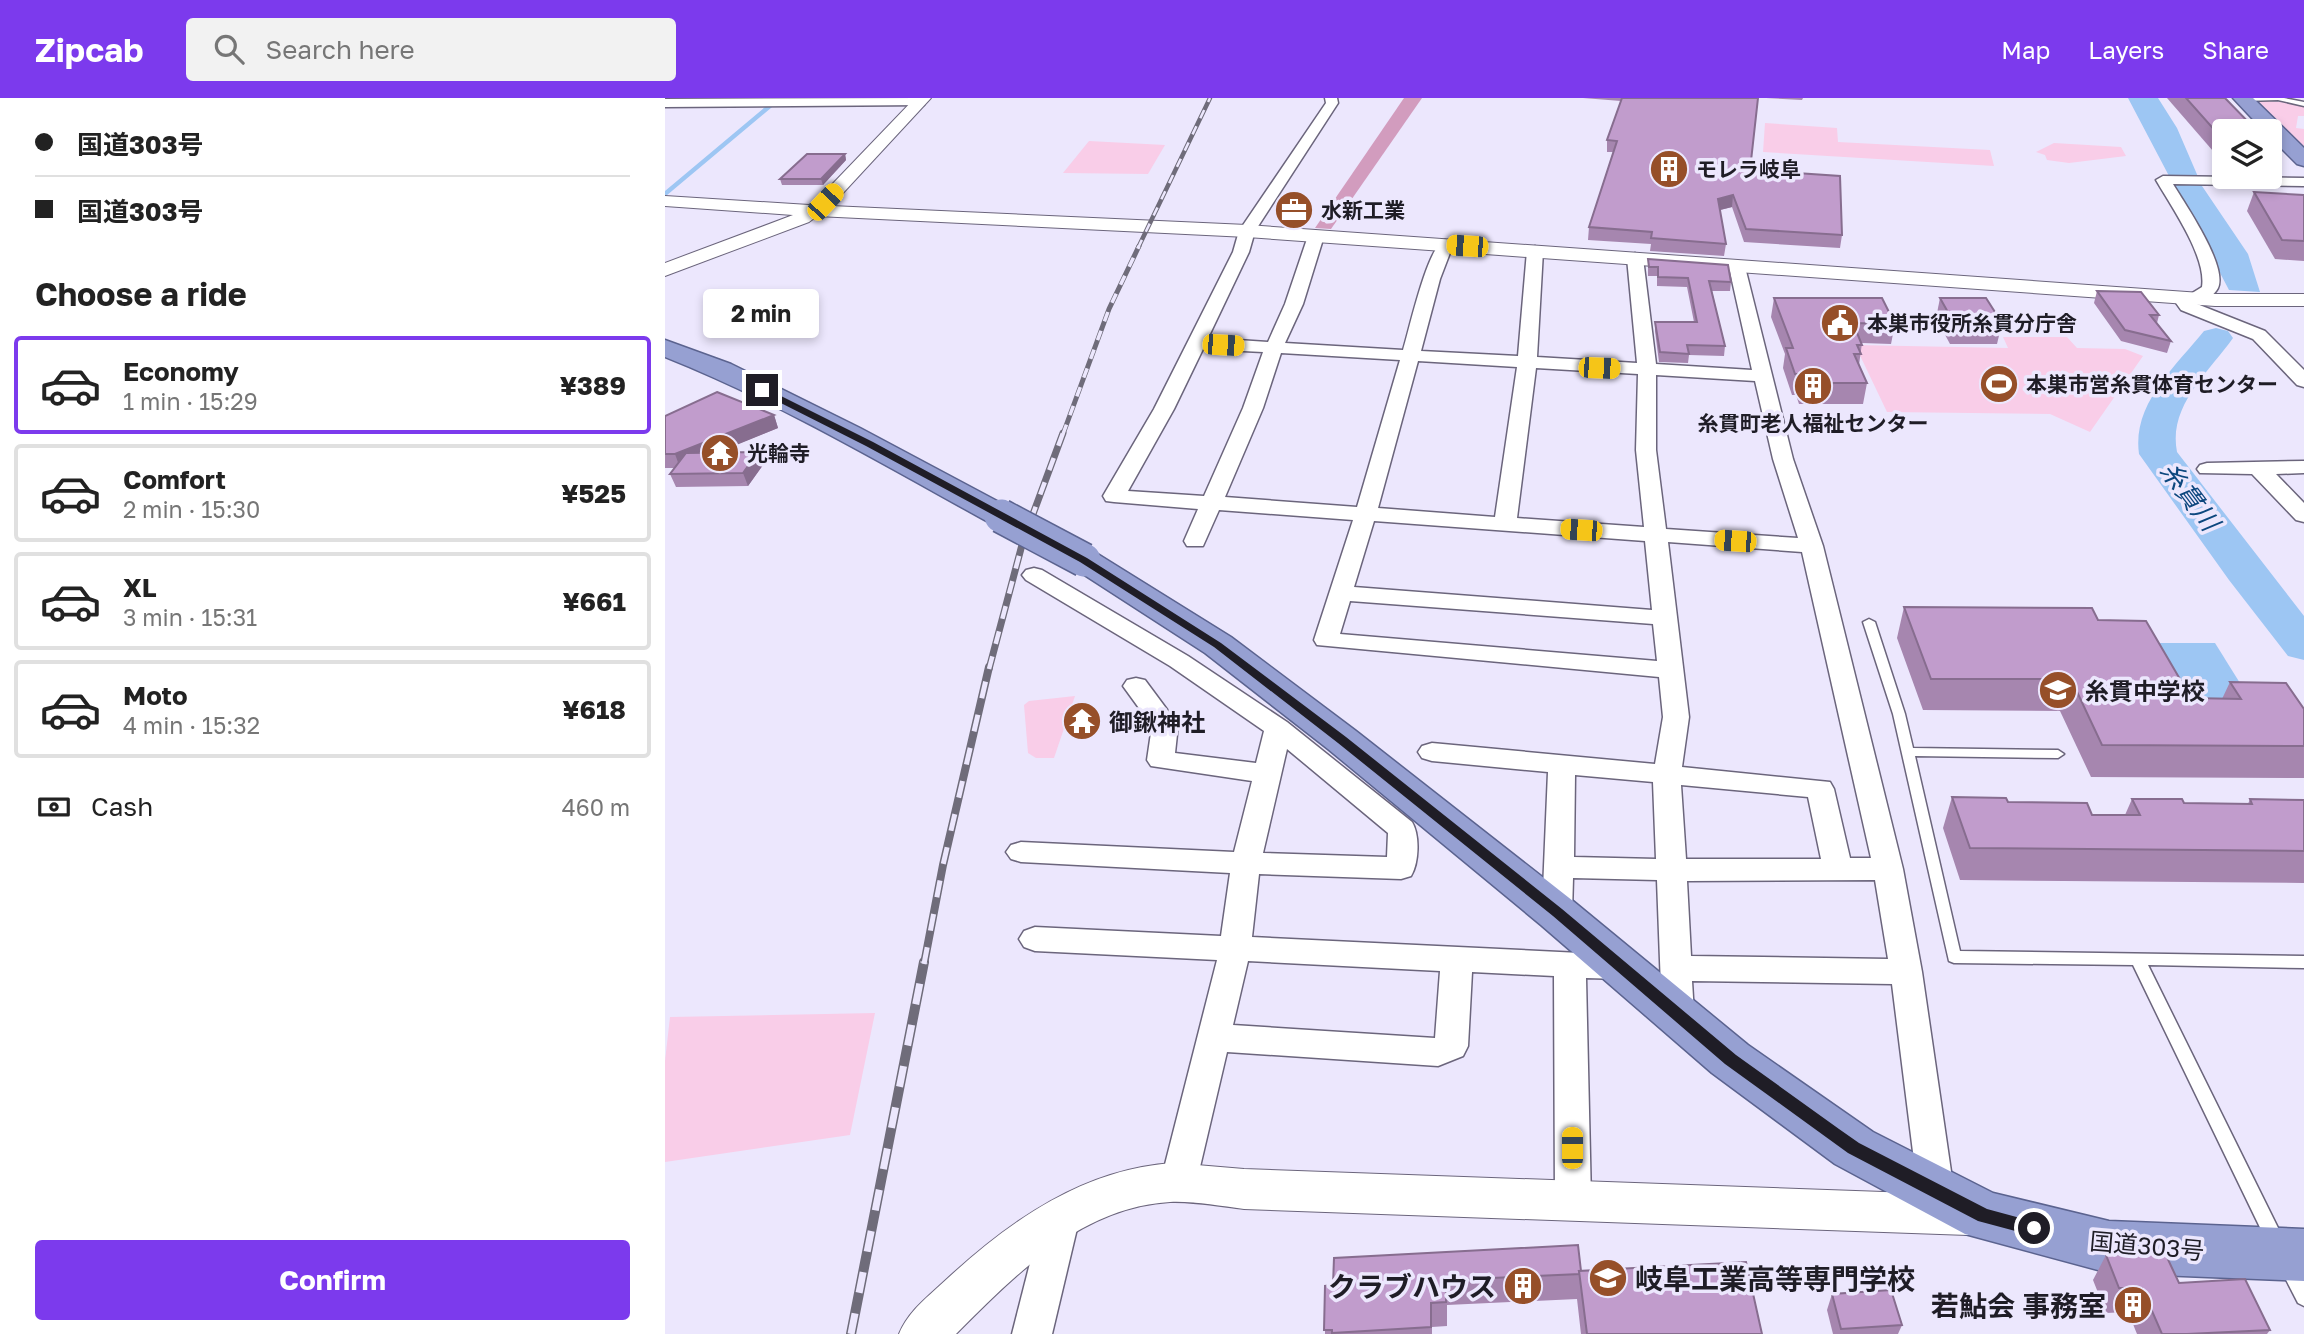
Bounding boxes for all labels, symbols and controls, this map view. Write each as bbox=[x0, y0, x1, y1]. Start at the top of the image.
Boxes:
search box bbox=[186, 18, 676, 81]
text: Zipcab bbox=[35, 30, 144, 69]
icon: search bbox=[210, 30, 248, 68]
text: Search here bbox=[266, 34, 415, 65]
text: Map bbox=[2001, 35, 2050, 64]
text: Layers bbox=[2088, 35, 2164, 64]
text: Share bbox=[2202, 35, 2269, 64]
map controls bbox=[2212, 119, 2282, 189]
button: layers bbox=[2212, 119, 2282, 189]
text: 国道303号 bbox=[77, 129, 204, 160]
building icon: モレラ岐阜 bbox=[1648, 148, 1690, 190]
place label: モレラ岐阜 bbox=[1696, 156, 1801, 182]
car bbox=[803, 179, 848, 225]
office icon: 水新工業 bbox=[1273, 189, 1315, 231]
text: 国道303号 bbox=[77, 196, 204, 227]
place label: 水新工業 bbox=[1321, 197, 1405, 223]
car bbox=[1446, 234, 1489, 258]
text: Choose a ride bbox=[35, 275, 247, 313]
callout: 2 min bbox=[704, 288, 820, 338]
text: 2 min bbox=[731, 299, 791, 327]
public building icon: 本巣市役所糸貫分庁舎 bbox=[1819, 302, 1861, 344]
place label: 本巣市役所糸貫分庁舎 bbox=[1867, 310, 2077, 336]
car bbox=[1202, 333, 1245, 357]
icon: car bbox=[39, 354, 102, 417]
text: Economy bbox=[123, 356, 239, 387]
car bbox=[1578, 357, 1621, 379]
sports icon: 本巣市営糸貫体育センター bbox=[1978, 363, 2020, 405]
building icon: 糸貫町老人福祉センター bbox=[1792, 365, 1834, 407]
text: ¥389 bbox=[560, 370, 626, 401]
place label: 本巣市営糸貫体育センター bbox=[2026, 371, 2278, 397]
route end bbox=[746, 374, 778, 406]
text: 1 min · 15:29 bbox=[123, 387, 258, 415]
place label: 糸貫町老人福祉センター bbox=[1698, 410, 1929, 436]
temple icon: 光輪寺 bbox=[699, 432, 741, 474]
place label: 光輪寺 bbox=[747, 440, 810, 466]
water label: 糸貫川 bbox=[2154, 456, 2228, 539]
icon: car bbox=[39, 462, 102, 525]
text: Comfort bbox=[123, 464, 226, 495]
text: ¥525 bbox=[561, 478, 626, 509]
text: 2 min · 15:30 bbox=[123, 495, 260, 523]
car bbox=[1560, 518, 1603, 542]
car bbox=[1714, 529, 1757, 553]
icon: car bbox=[39, 570, 102, 633]
text: XL bbox=[123, 572, 157, 603]
text: ¥661 bbox=[562, 586, 626, 617]
text: 3 min · 15:31 bbox=[123, 603, 257, 631]
school or university icon: 糸貫中学校 bbox=[2037, 669, 2079, 711]
place label: 糸貫中学校 bbox=[2085, 676, 2205, 705]
icon: car bbox=[39, 678, 102, 741]
text: Moto bbox=[123, 680, 188, 711]
text: ¥618 bbox=[562, 694, 626, 725]
temple icon: 御鍬神社 bbox=[1061, 700, 1103, 742]
place label: 御鍬神社 bbox=[1109, 707, 1205, 736]
text: 4 min · 15:32 bbox=[123, 711, 260, 739]
icon: cash bbox=[35, 788, 73, 826]
text: Cash bbox=[91, 791, 153, 822]
text: 460 m bbox=[562, 793, 630, 821]
car bbox=[1562, 1127, 1583, 1169]
route start bbox=[2018, 1212, 2050, 1244]
street label: 国道303号 bbox=[2088, 1226, 2206, 1264]
button: Confirm bbox=[35, 1240, 630, 1320]
school or university icon: 岐阜工業高等専門学校 bbox=[1587, 1257, 1629, 1299]
place label: 岐阜工業高等専門学校 bbox=[1635, 1262, 1915, 1295]
building icon: クラブハウス bbox=[1502, 1265, 1544, 1307]
place label: クラブハウス bbox=[1328, 1270, 1496, 1303]
building icon: 若鮎会 事務室 bbox=[2112, 1284, 2154, 1326]
place label: 若鮎会 事務室 bbox=[1931, 1289, 2106, 1322]

